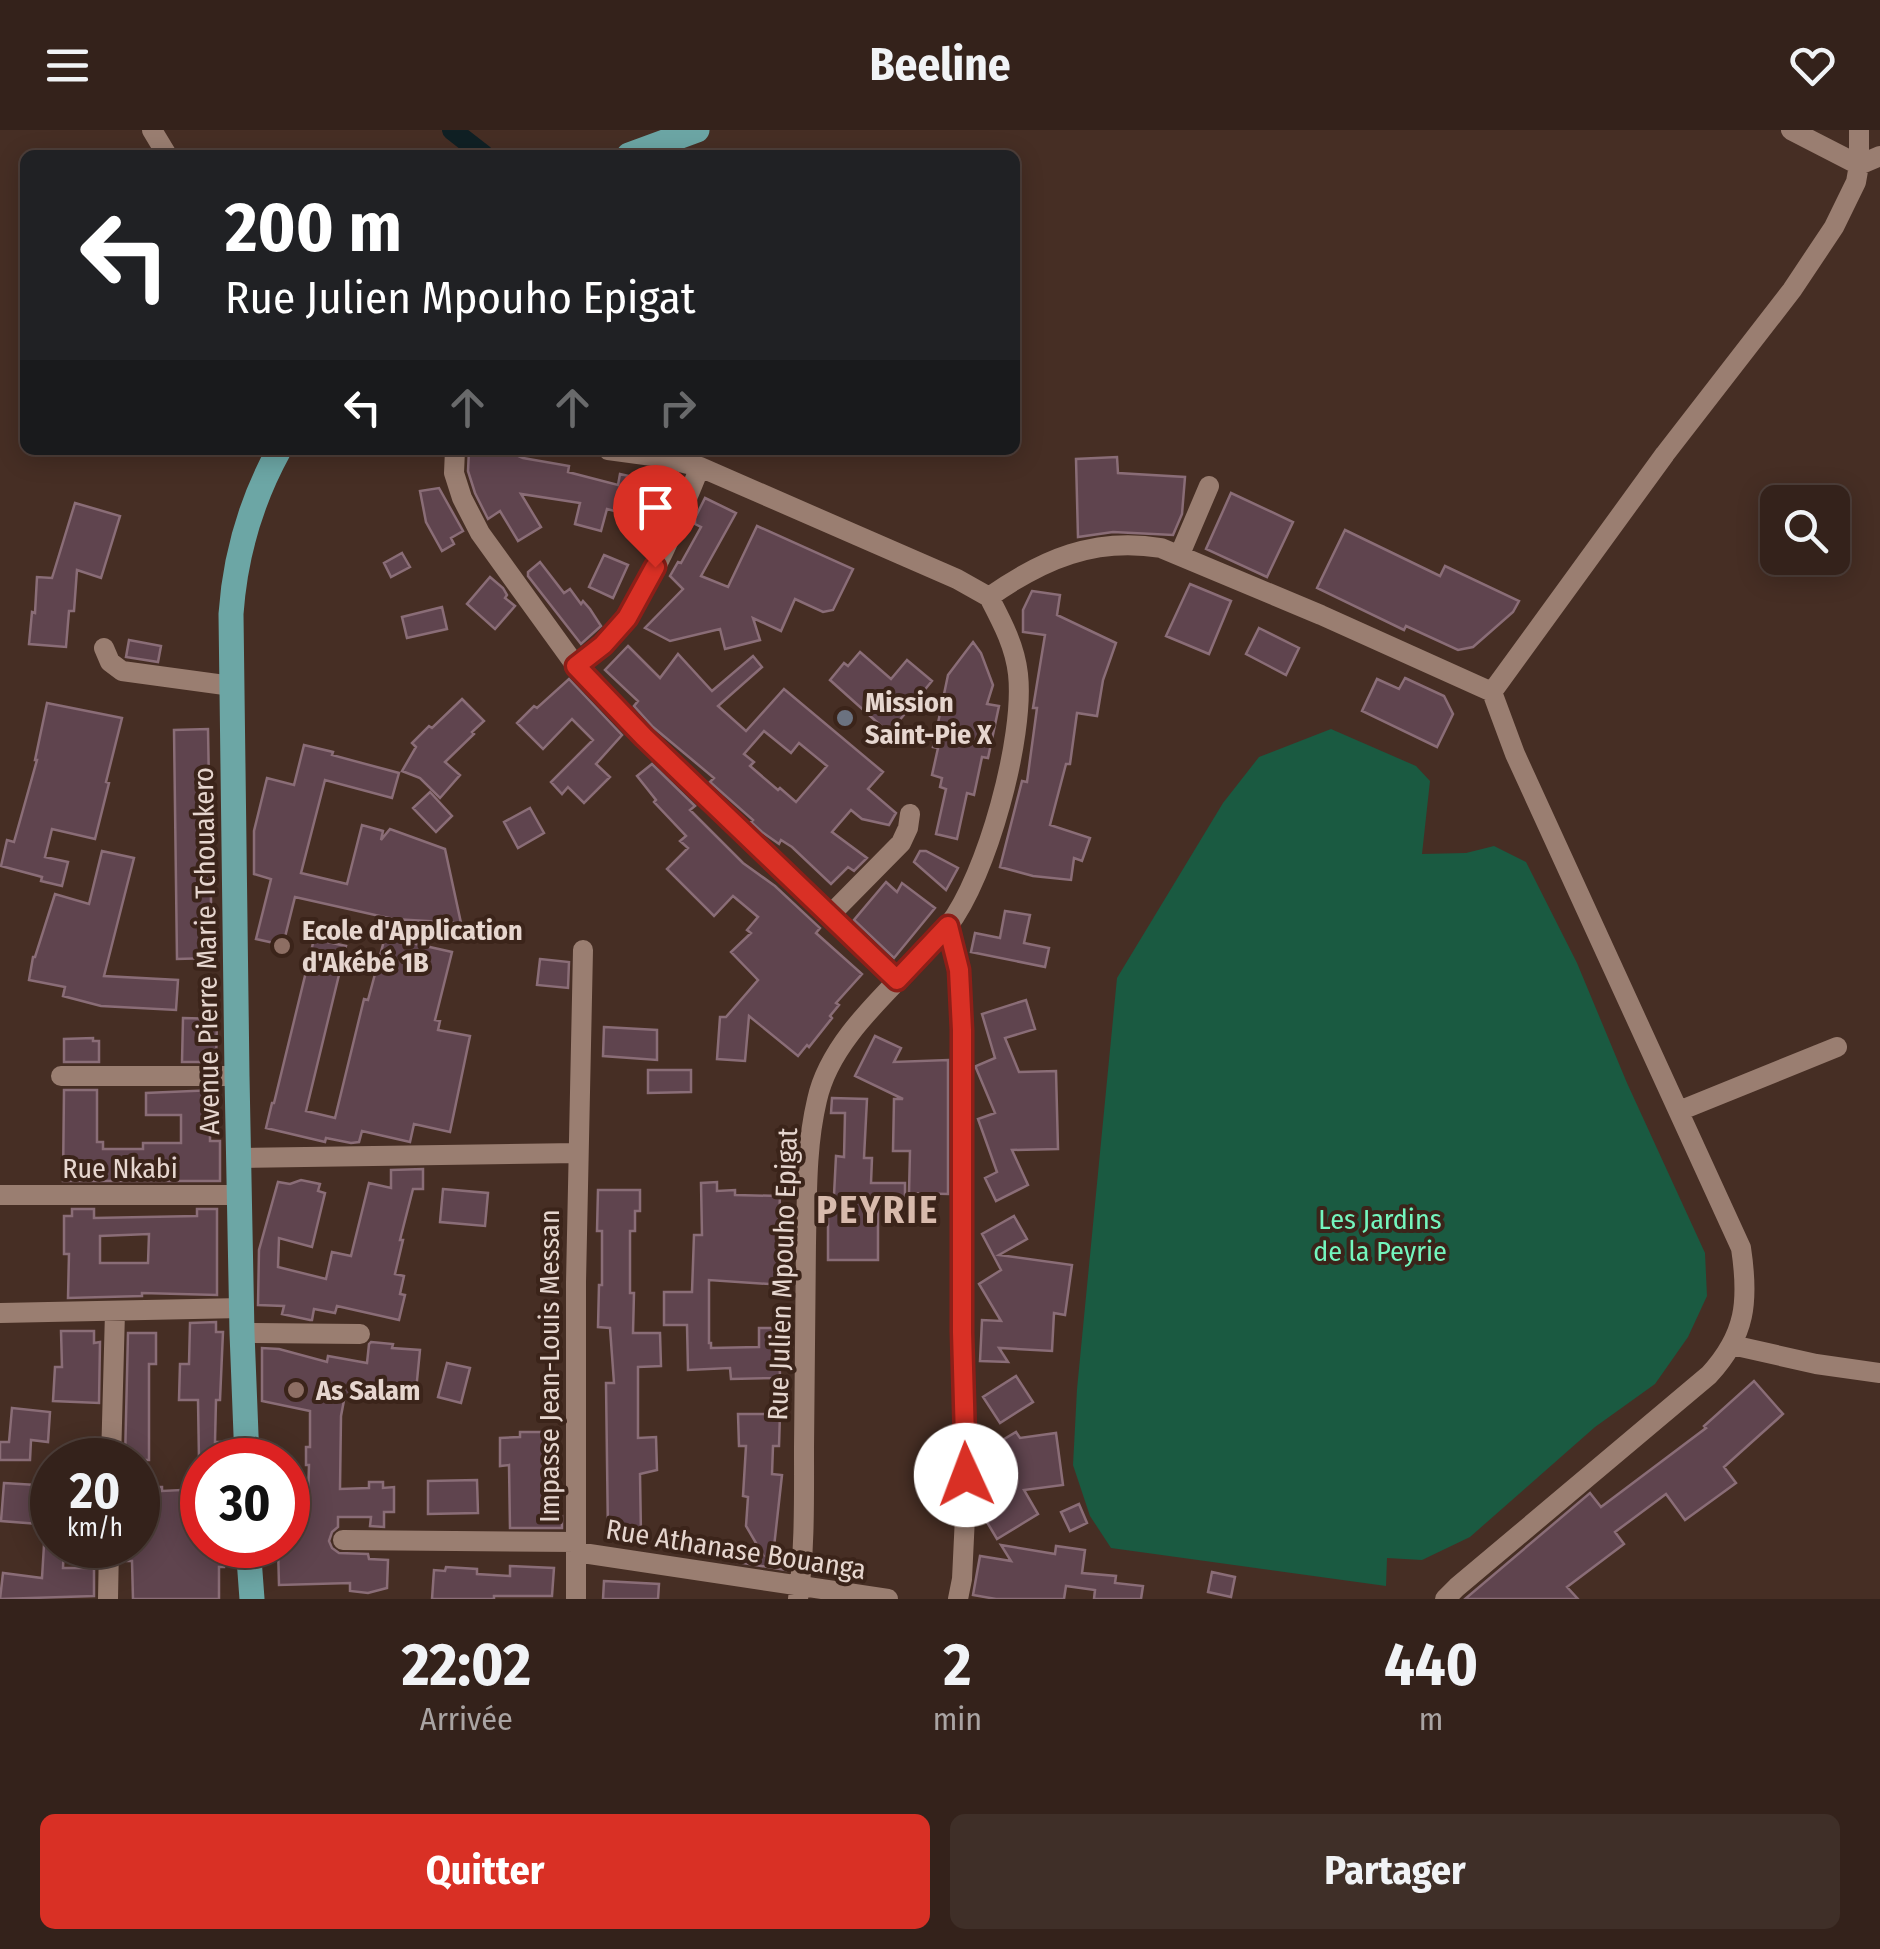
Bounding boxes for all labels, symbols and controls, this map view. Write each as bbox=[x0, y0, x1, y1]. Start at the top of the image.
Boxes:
icon: menu bbox=[40, 38, 95, 93]
text: Beeline bbox=[869, 38, 1011, 92]
icon: heart bbox=[1785, 38, 1840, 93]
text: 200 m bbox=[225, 186, 402, 270]
icon: left bbox=[60, 190, 190, 320]
text: Rue Julien Mpouho Epigat bbox=[225, 271, 696, 325]
icon: left bbox=[335, 380, 390, 435]
icon: ahead bbox=[440, 380, 495, 435]
icon: ahead bbox=[545, 380, 600, 435]
icon: right bbox=[650, 380, 705, 435]
pin bbox=[613, 465, 698, 568]
icon: arrive bbox=[628, 480, 683, 535]
map controls bbox=[1760, 485, 1850, 575]
button: search bbox=[1760, 485, 1850, 575]
place label: Mission Saint-Pie X bbox=[865, 686, 993, 751]
marker: Mission Saint-Pie X bbox=[834, 707, 856, 729]
street label: Avenue Pierre Marie Tchouakero bbox=[187, 767, 226, 1135]
place label: Ecole d'Application d'Akébé 1B bbox=[302, 914, 523, 979]
marker: Ecole d'Application d'Akébé 1B bbox=[271, 935, 293, 957]
street label: Rue Julien Mpouho Epigat bbox=[761, 1126, 804, 1421]
street label: Rue Nkabi bbox=[62, 1152, 178, 1185]
district label: PEYRIE bbox=[816, 1187, 940, 1233]
park label: Les Jardins de la Peyrie bbox=[1313, 1203, 1447, 1268]
street label: Impasse Jean-Louis Messan bbox=[533, 1209, 566, 1523]
place label: As Salam bbox=[315, 1374, 420, 1407]
marker: As Salam bbox=[285, 1379, 307, 1401]
position arrow bbox=[914, 1423, 1018, 1527]
speed limit sign: 30 bbox=[180, 1438, 310, 1568]
text: 20 bbox=[70, 1461, 120, 1521]
text: km/h bbox=[67, 1513, 123, 1543]
street label: Rue Athanase Bouanga bbox=[604, 1513, 868, 1586]
text: 22:02 bbox=[402, 1629, 531, 1701]
text: 2 bbox=[944, 1629, 971, 1701]
text: 440 bbox=[1384, 1629, 1478, 1701]
text: Arrivée bbox=[420, 1700, 513, 1738]
text: min bbox=[933, 1700, 982, 1738]
text: m bbox=[1419, 1700, 1443, 1738]
button: Quitter bbox=[40, 1814, 930, 1929]
button: Partager bbox=[950, 1814, 1840, 1929]

